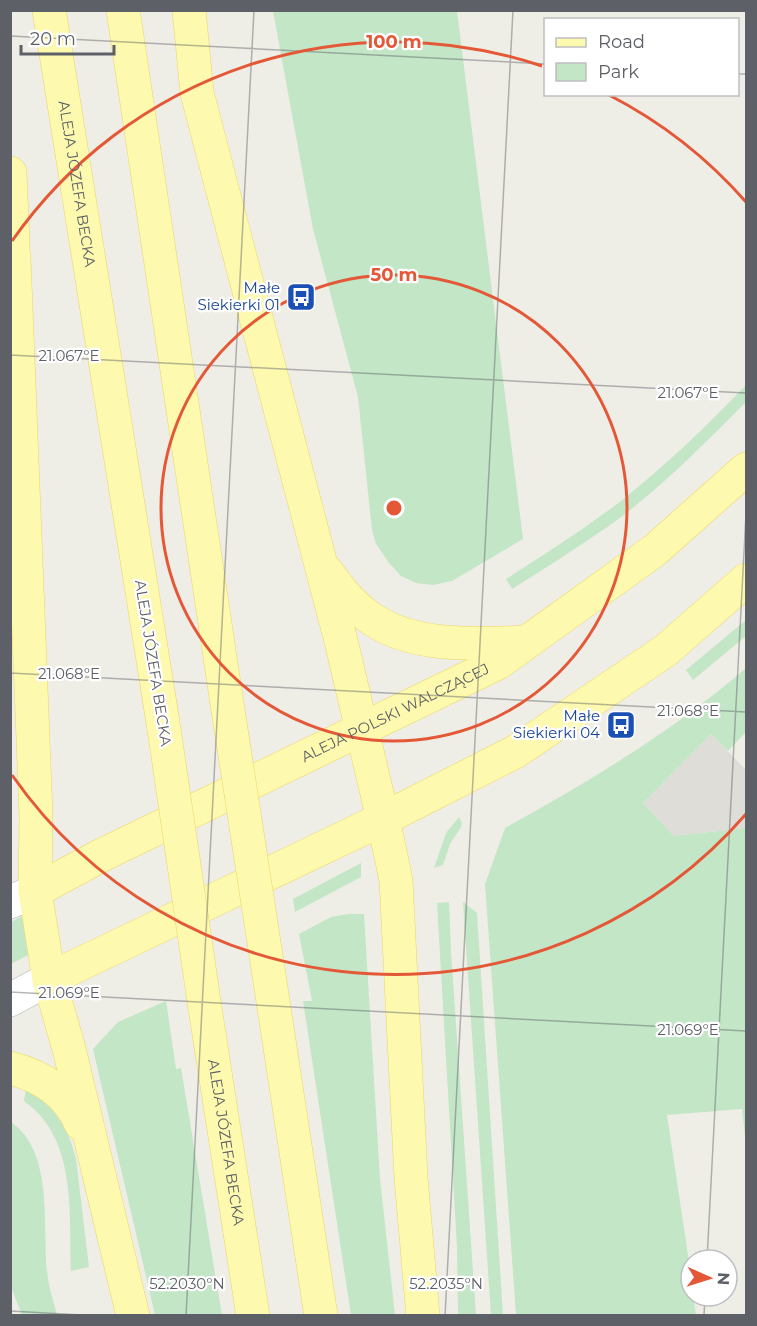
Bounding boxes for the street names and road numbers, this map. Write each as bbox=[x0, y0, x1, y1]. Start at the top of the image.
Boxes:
street label: ALEJA JÓZEFA BECKA bbox=[55, 99, 100, 268]
street label: ALEJA JÓZEFA BECKA bbox=[131, 578, 176, 748]
street label: ALEJA POLSKI WALCZĄCEJ bbox=[298, 659, 492, 766]
street label: ALEJA JÓZEFA BECKA bbox=[204, 1058, 249, 1227]

